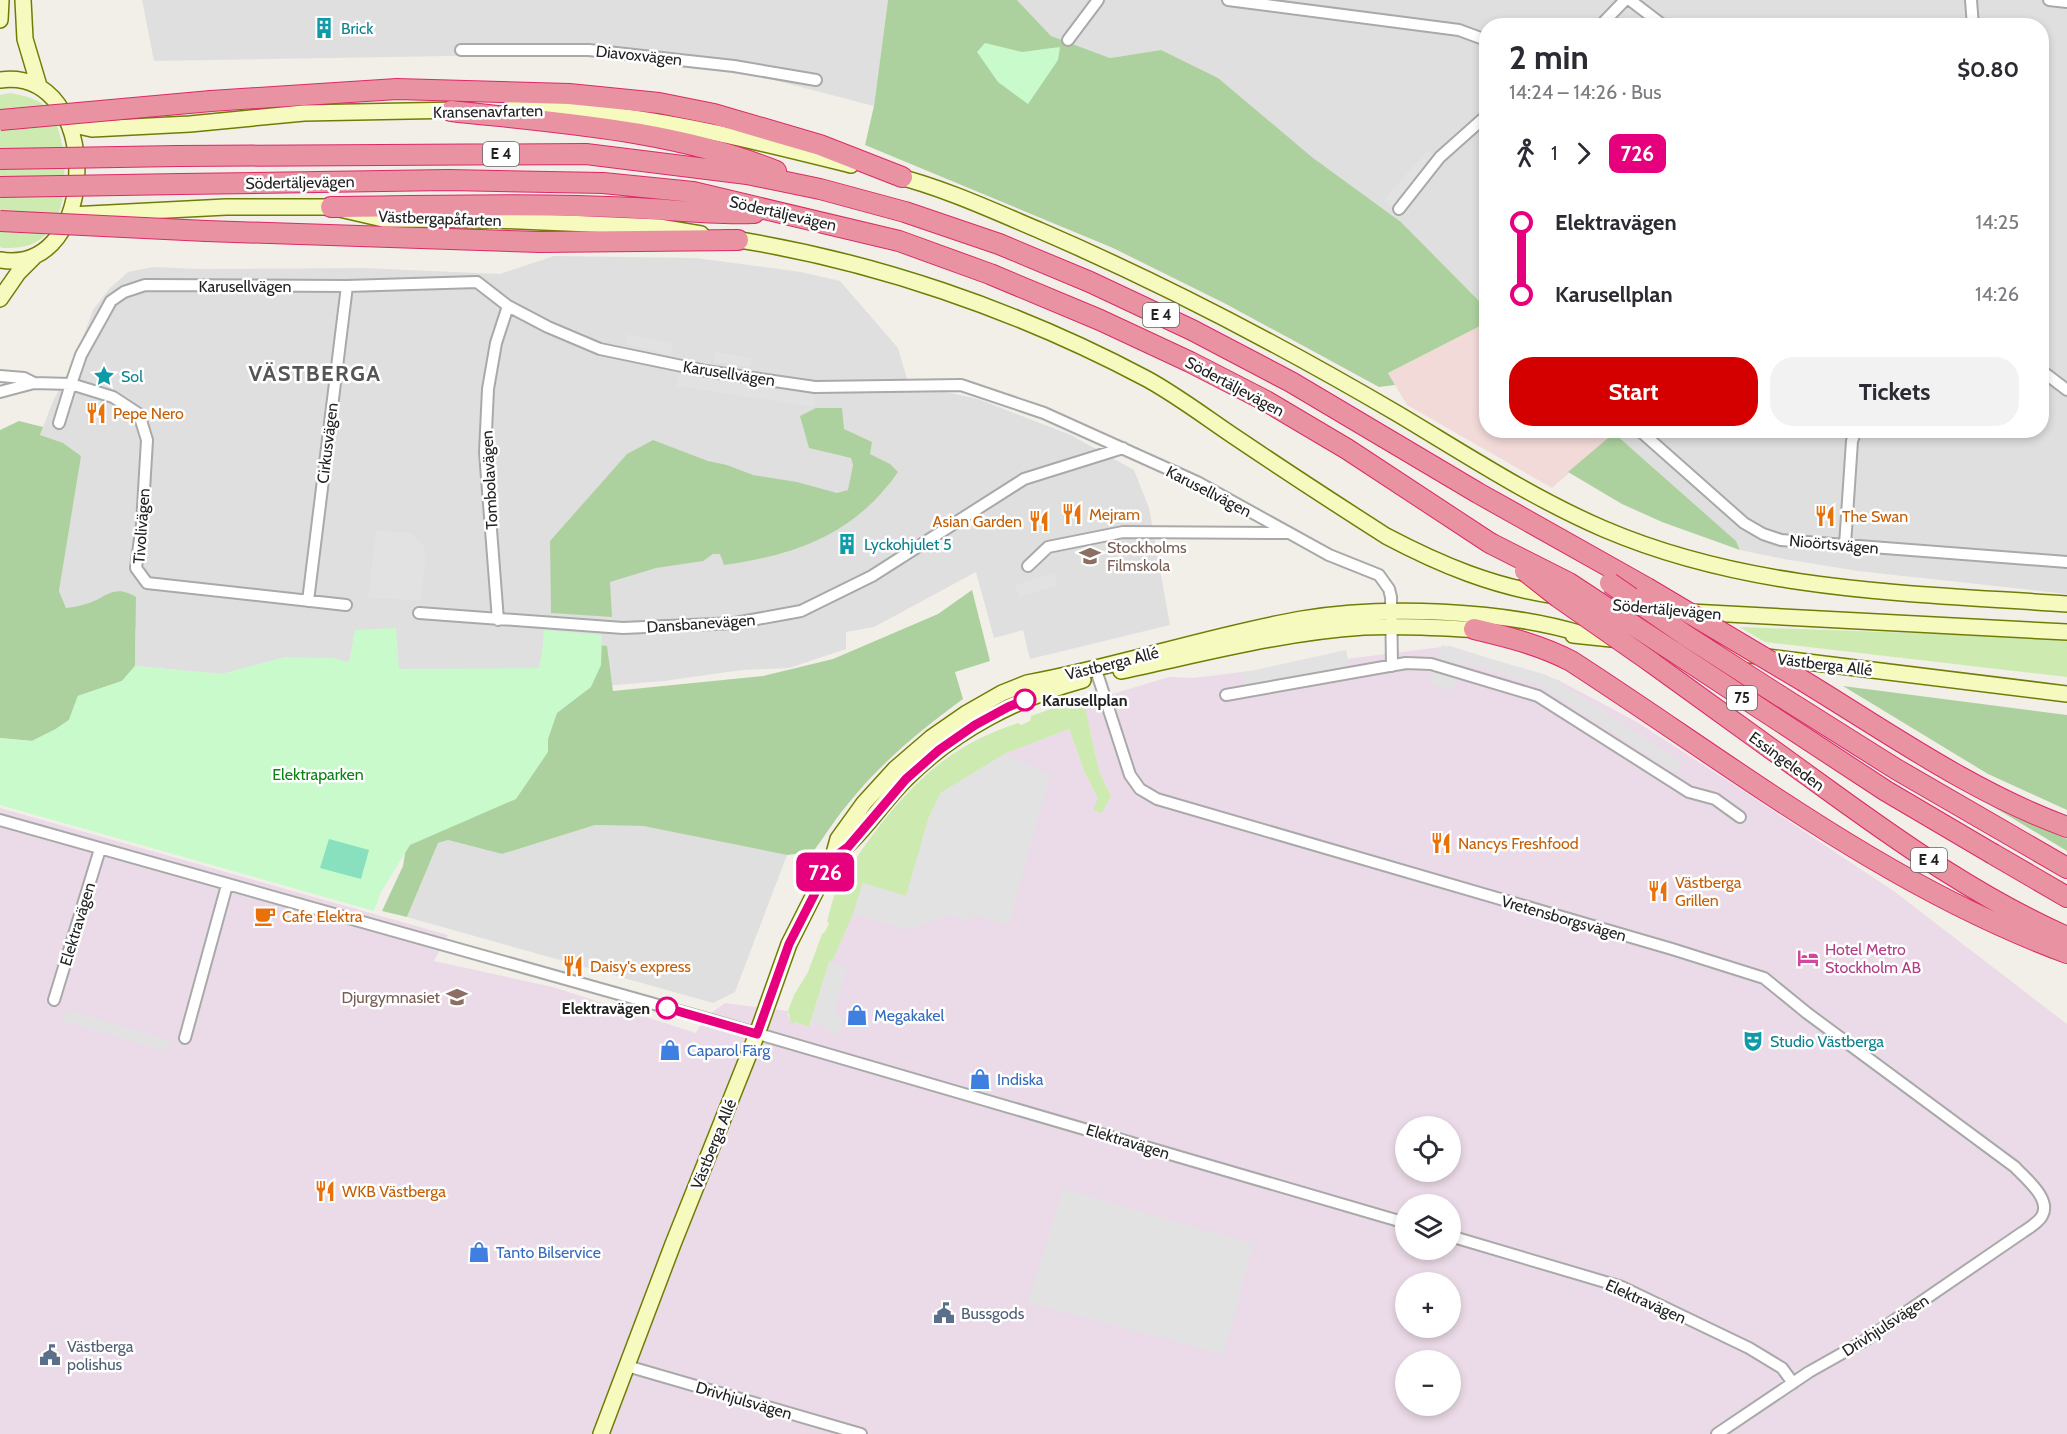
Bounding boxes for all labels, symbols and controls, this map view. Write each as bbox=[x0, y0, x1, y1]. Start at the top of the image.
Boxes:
building icon: Brick bbox=[312, 16, 336, 40]
place label: Brick bbox=[341, 19, 374, 38]
text: 2 min bbox=[1509, 37, 1589, 77]
street label: Diavoxvägen bbox=[595, 42, 683, 69]
text: $0.80 bbox=[1957, 56, 2019, 83]
text: 14:24 – 14:26 · Bus bbox=[1509, 80, 1662, 104]
street label: Kransenavfarten bbox=[433, 101, 543, 122]
icon: walk bbox=[1509, 137, 1542, 170]
icon: forward bbox=[1567, 137, 1600, 170]
text: 1 bbox=[1551, 141, 1558, 165]
text: 726 bbox=[1621, 141, 1654, 166]
road number: E 4 bbox=[483, 142, 519, 166]
street label: Södertäljevägen bbox=[245, 172, 355, 193]
street label: Södertäljevägen bbox=[728, 192, 838, 235]
street label: Västbergapåfarten bbox=[378, 207, 502, 230]
text: Elektravägen bbox=[1555, 209, 1677, 236]
text: 14:25 bbox=[1975, 210, 2019, 234]
street label: Karusellvägen bbox=[199, 277, 292, 296]
text: Karusellplan bbox=[1555, 281, 1673, 308]
text: 14:26 bbox=[1975, 282, 2019, 306]
road number: E 4 bbox=[1143, 303, 1179, 327]
street label: Södertäljevägen bbox=[1182, 352, 1287, 420]
street label: Karusellvägen bbox=[682, 357, 776, 390]
button: Start bbox=[1509, 357, 1758, 426]
button: Tickets bbox=[1770, 357, 2019, 426]
district label: VÄSTBERGA bbox=[248, 360, 382, 387]
place icon: Sol bbox=[92, 364, 116, 388]
place label: Sol bbox=[121, 367, 143, 386]
restaurant icon: Pepe Nero bbox=[84, 401, 108, 425]
street label: Cirkusvägen bbox=[313, 401, 342, 485]
place label: Pepe Nero bbox=[113, 404, 184, 423]
street label: Tombolavägen bbox=[477, 430, 502, 530]
street label: Karusellvägen bbox=[1163, 462, 1255, 521]
street label: Tivolivägen bbox=[129, 487, 154, 565]
restaurant icon: Mejram bbox=[1060, 502, 1084, 526]
restaurant icon: The Swan bbox=[1813, 504, 1837, 528]
place label: Mejram bbox=[1089, 505, 1140, 524]
place label: The Swan bbox=[1842, 507, 1908, 526]
restaurant icon: Asian Garden bbox=[1027, 509, 1051, 533]
place label: Asian Garden bbox=[933, 512, 1022, 531]
street label: Nioörtsvägen bbox=[1788, 531, 1880, 558]
building icon: Lyckohjulet 5 bbox=[835, 532, 859, 556]
place label: Lyckohjulet 5 bbox=[864, 535, 952, 554]
place label: Stockholms Filmskola bbox=[1107, 538, 1187, 575]
school or university icon: Stockholms Filmskola bbox=[1078, 544, 1102, 568]
street label: Södertäljevägen bbox=[1612, 595, 1722, 624]
street label: Dansbanevägen bbox=[646, 610, 756, 637]
street label: Västberga Allé bbox=[1063, 643, 1161, 684]
street label: Västberga Allé bbox=[1776, 649, 1873, 680]
road number: 75 bbox=[1727, 686, 1757, 710]
marker: Karusellplan bbox=[1014, 689, 1036, 711]
place label: Karusellplan bbox=[1042, 691, 1128, 710]
street label: Essingeleden bbox=[1745, 728, 1828, 795]
park label: Elektraparken bbox=[272, 765, 364, 784]
restaurant icon: Nancys Freshfood bbox=[1429, 831, 1453, 855]
place label: Nancys Freshfood bbox=[1458, 834, 1579, 853]
road number: E 4 bbox=[1911, 848, 1947, 872]
line badge: 726 bbox=[790, 852, 860, 892]
text: 726 bbox=[808, 860, 842, 885]
place label: Västberga Grillen bbox=[1675, 873, 1742, 910]
restaurant icon: Västberga Grillen bbox=[1646, 879, 1670, 903]
street label: Elektravägen bbox=[56, 880, 99, 968]
street label: Vretensborgsvägen bbox=[1499, 892, 1629, 945]
cafe icon: Cafe Elektra bbox=[253, 904, 277, 928]
place label: Cafe Elektra bbox=[282, 907, 363, 926]
place label: Hotel Metro Stockholm AB bbox=[1825, 940, 1921, 977]
hotel icon: Hotel Metro Stockholm AB bbox=[1796, 946, 1820, 970]
restaurant icon: Daisy's express bbox=[561, 954, 585, 978]
place label: Daisy's express bbox=[590, 957, 691, 976]
school or university icon: Djurgymnasiet bbox=[445, 985, 469, 1009]
place label: Djurgymnasiet bbox=[341, 988, 441, 1007]
marker: Elektravägen bbox=[656, 997, 678, 1019]
place label: Elektravägen bbox=[562, 999, 650, 1018]
shop icon: Megakakel bbox=[845, 1003, 869, 1027]
place label: Megakakel bbox=[874, 1006, 944, 1025]
theatre icon: Studio Västberga bbox=[1741, 1029, 1765, 1053]
place label: Studio Västberga bbox=[1770, 1032, 1884, 1051]
shop icon: Caparol Färg bbox=[658, 1038, 682, 1062]
place label: Caparol Färg bbox=[687, 1041, 771, 1060]
shop icon: Indiska bbox=[968, 1067, 992, 1091]
place label: Indiska bbox=[997, 1070, 1044, 1089]
street label: Västberga Allé bbox=[687, 1096, 740, 1192]
map controls bbox=[1395, 1116, 1461, 1416]
button: locate bbox=[1395, 1116, 1461, 1182]
street label: Elektravägen bbox=[1084, 1120, 1172, 1163]
restaurant icon: WKB Västberga bbox=[313, 1179, 337, 1203]
place label: WKB Västberga bbox=[342, 1182, 446, 1201]
button: layers bbox=[1395, 1194, 1461, 1260]
shop icon: Tanto Bilservice bbox=[467, 1240, 491, 1264]
place label: Tanto Bilservice bbox=[496, 1243, 601, 1262]
button: + bbox=[1395, 1272, 1461, 1338]
street label: Elektravägen bbox=[1603, 1275, 1689, 1328]
street label: Drivhjulsvägen bbox=[1838, 1290, 1932, 1360]
public building icon: Bussgods bbox=[932, 1301, 956, 1325]
place label: Bussgods bbox=[961, 1304, 1025, 1323]
place label: Västberga polishus bbox=[67, 1337, 134, 1374]
public building icon: Västberga polishus bbox=[38, 1343, 62, 1367]
button: − bbox=[1395, 1350, 1461, 1416]
street label: Drivhjulsvägen bbox=[694, 1378, 794, 1423]

